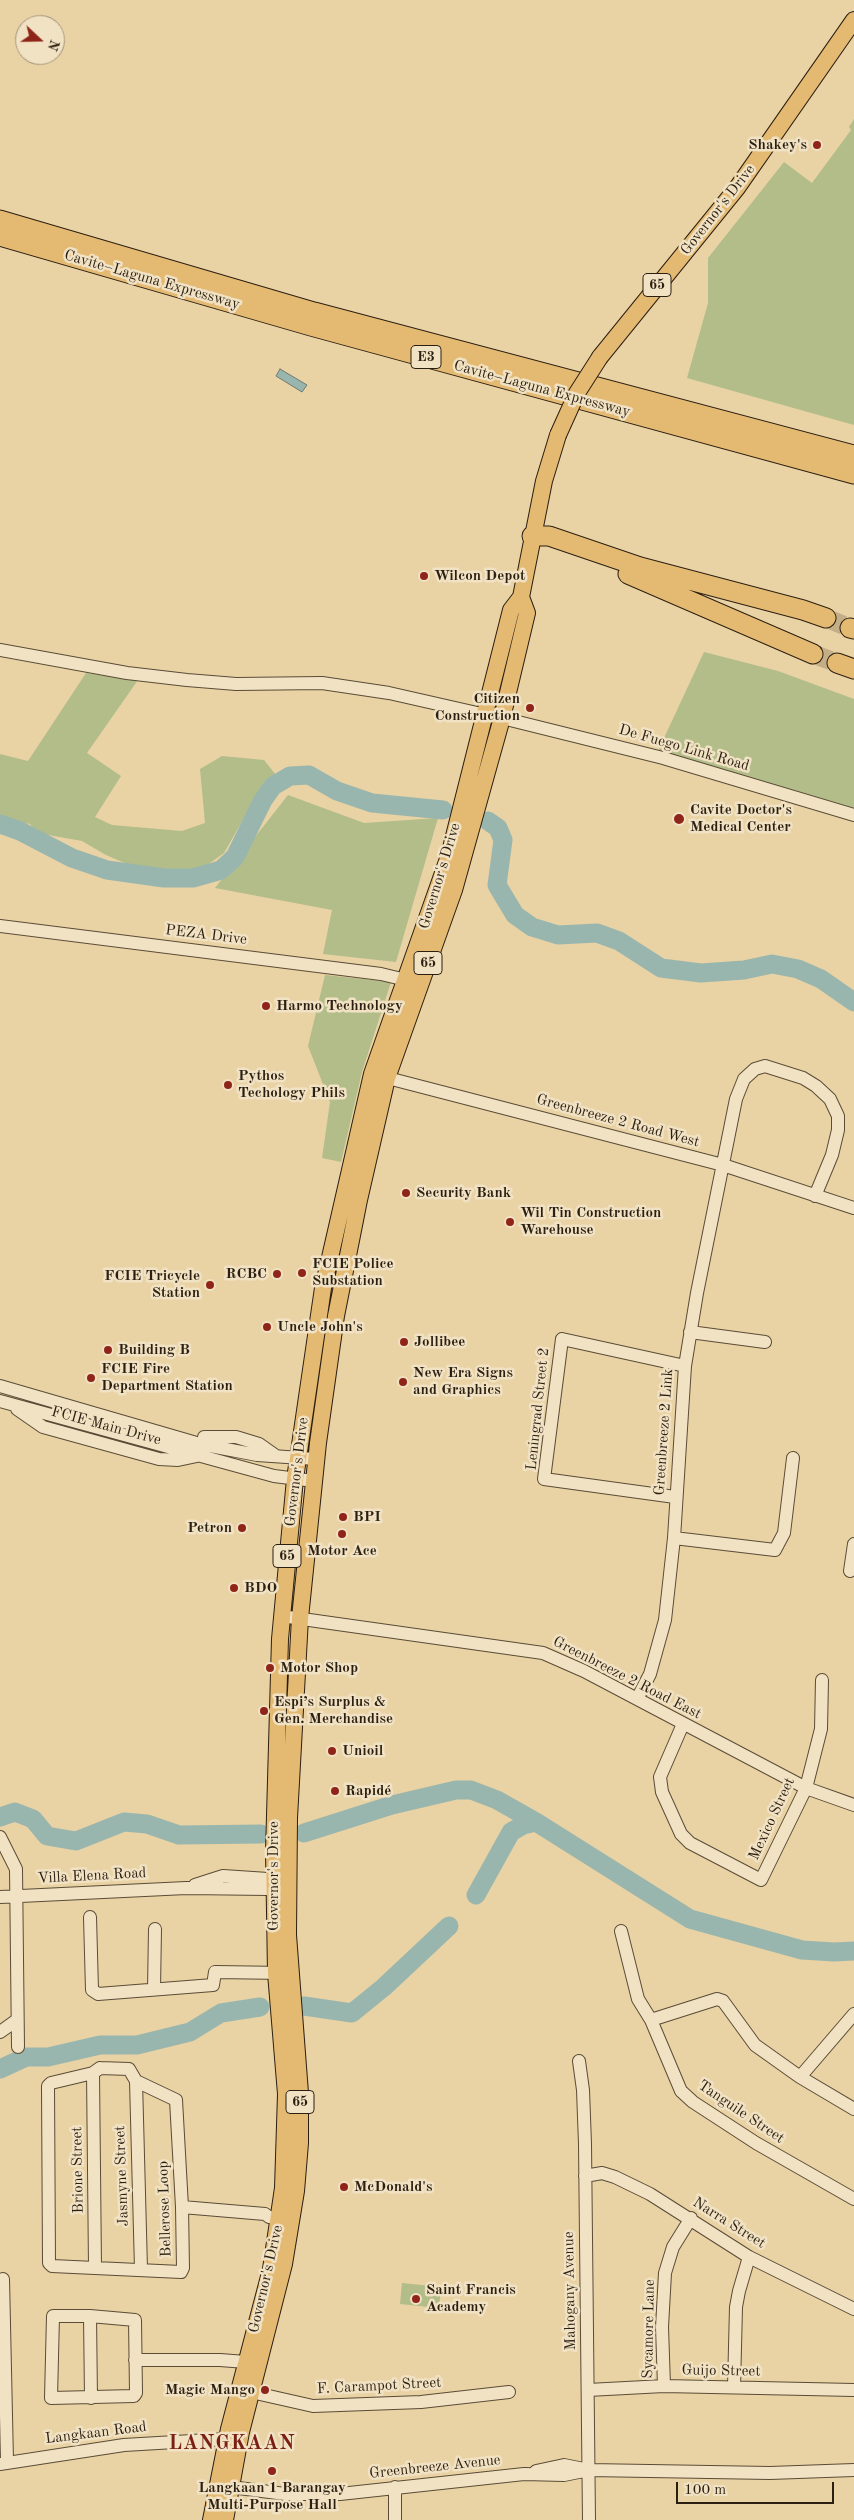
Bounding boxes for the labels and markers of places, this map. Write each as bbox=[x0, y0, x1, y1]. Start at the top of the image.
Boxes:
place label: Shakey's bbox=[748, 136, 807, 154]
marker: Shakey's bbox=[811, 139, 823, 151]
place label: Wilcon Depot bbox=[434, 567, 525, 585]
marker: Wilcon Depot bbox=[418, 570, 430, 582]
place label: Citizen Construction bbox=[435, 690, 520, 725]
marker: Citizen Construction bbox=[524, 702, 536, 714]
place label: Cavite Doctor's Medical Center bbox=[690, 801, 792, 836]
marker: Cavite Doctor's Medical Center bbox=[672, 812, 686, 826]
place label: Harmo Technology bbox=[276, 997, 403, 1015]
marker: Harmo Technology bbox=[260, 1000, 272, 1012]
place label: Pythos Techology Phils bbox=[238, 1067, 345, 1102]
marker: Pythos Techology Phils bbox=[222, 1079, 234, 1091]
place label: Security Bank bbox=[416, 1184, 511, 1202]
marker: Security Bank bbox=[400, 1187, 412, 1199]
place label: Wil Tin Construction Warehouse bbox=[520, 1204, 661, 1239]
marker: Wil Tin Construction Warehouse bbox=[504, 1216, 516, 1228]
place label: FCIE Police Substation bbox=[312, 1255, 394, 1290]
place label: RCBC bbox=[226, 1265, 267, 1283]
place label: FCIE Tricycle Station bbox=[104, 1267, 200, 1302]
marker: FCIE Police Substation bbox=[296, 1267, 308, 1279]
marker: RCBC bbox=[271, 1268, 283, 1280]
marker: FCIE Tricycle Station bbox=[204, 1279, 216, 1291]
place label: Uncle John's bbox=[277, 1318, 363, 1336]
marker: Uncle John's bbox=[261, 1321, 273, 1333]
place label: Jollibee bbox=[414, 1333, 465, 1351]
marker: Jollibee bbox=[398, 1336, 410, 1348]
place label: Building B bbox=[118, 1341, 190, 1359]
marker: Building B bbox=[102, 1344, 114, 1356]
place label: FCIE Fire Department Station bbox=[101, 1360, 233, 1395]
place label: New Era Signs and Graphics bbox=[413, 1364, 513, 1399]
marker: FCIE Fire Department Station bbox=[85, 1372, 97, 1384]
marker: New Era Signs and Graphics bbox=[397, 1376, 409, 1388]
place label: BPI bbox=[353, 1508, 381, 1526]
marker: BPI bbox=[337, 1511, 349, 1523]
place label: Petron bbox=[187, 1519, 232, 1537]
marker: Petron bbox=[236, 1522, 248, 1534]
marker: Motor Ace bbox=[336, 1528, 348, 1540]
place label: Motor Ace bbox=[307, 1542, 377, 1560]
place label: BDO bbox=[244, 1579, 277, 1597]
marker: BDO bbox=[228, 1582, 240, 1594]
place label: Motor Shop bbox=[280, 1659, 358, 1677]
marker: Motor Shop bbox=[264, 1662, 276, 1674]
place label: Espi’s Surplus & Gen. Merchandise bbox=[274, 1693, 393, 1728]
marker: Espi’s Surplus & Gen. Merchandise bbox=[258, 1705, 270, 1717]
place label: Unioil bbox=[342, 1742, 383, 1760]
marker: Unioil bbox=[326, 1745, 338, 1757]
place label: Rapidé bbox=[345, 1782, 391, 1800]
marker: Rapidé bbox=[329, 1785, 341, 1797]
place label: McDonald's bbox=[354, 2178, 432, 2196]
marker: McDonald's bbox=[338, 2181, 350, 2193]
place label: Saint Francis Academy bbox=[426, 2281, 516, 2316]
marker: Saint Francis Academy bbox=[410, 2293, 422, 2305]
place label: Magic Mango bbox=[165, 2381, 255, 2399]
marker: Magic Mango bbox=[259, 2384, 271, 2396]
marker: Langkaan 1 Barangay Multi-Purpose Hall bbox=[266, 2465, 278, 2477]
place label: Langkaan 1 Barangay Multi-Purpose Hall bbox=[198, 2479, 346, 2514]

